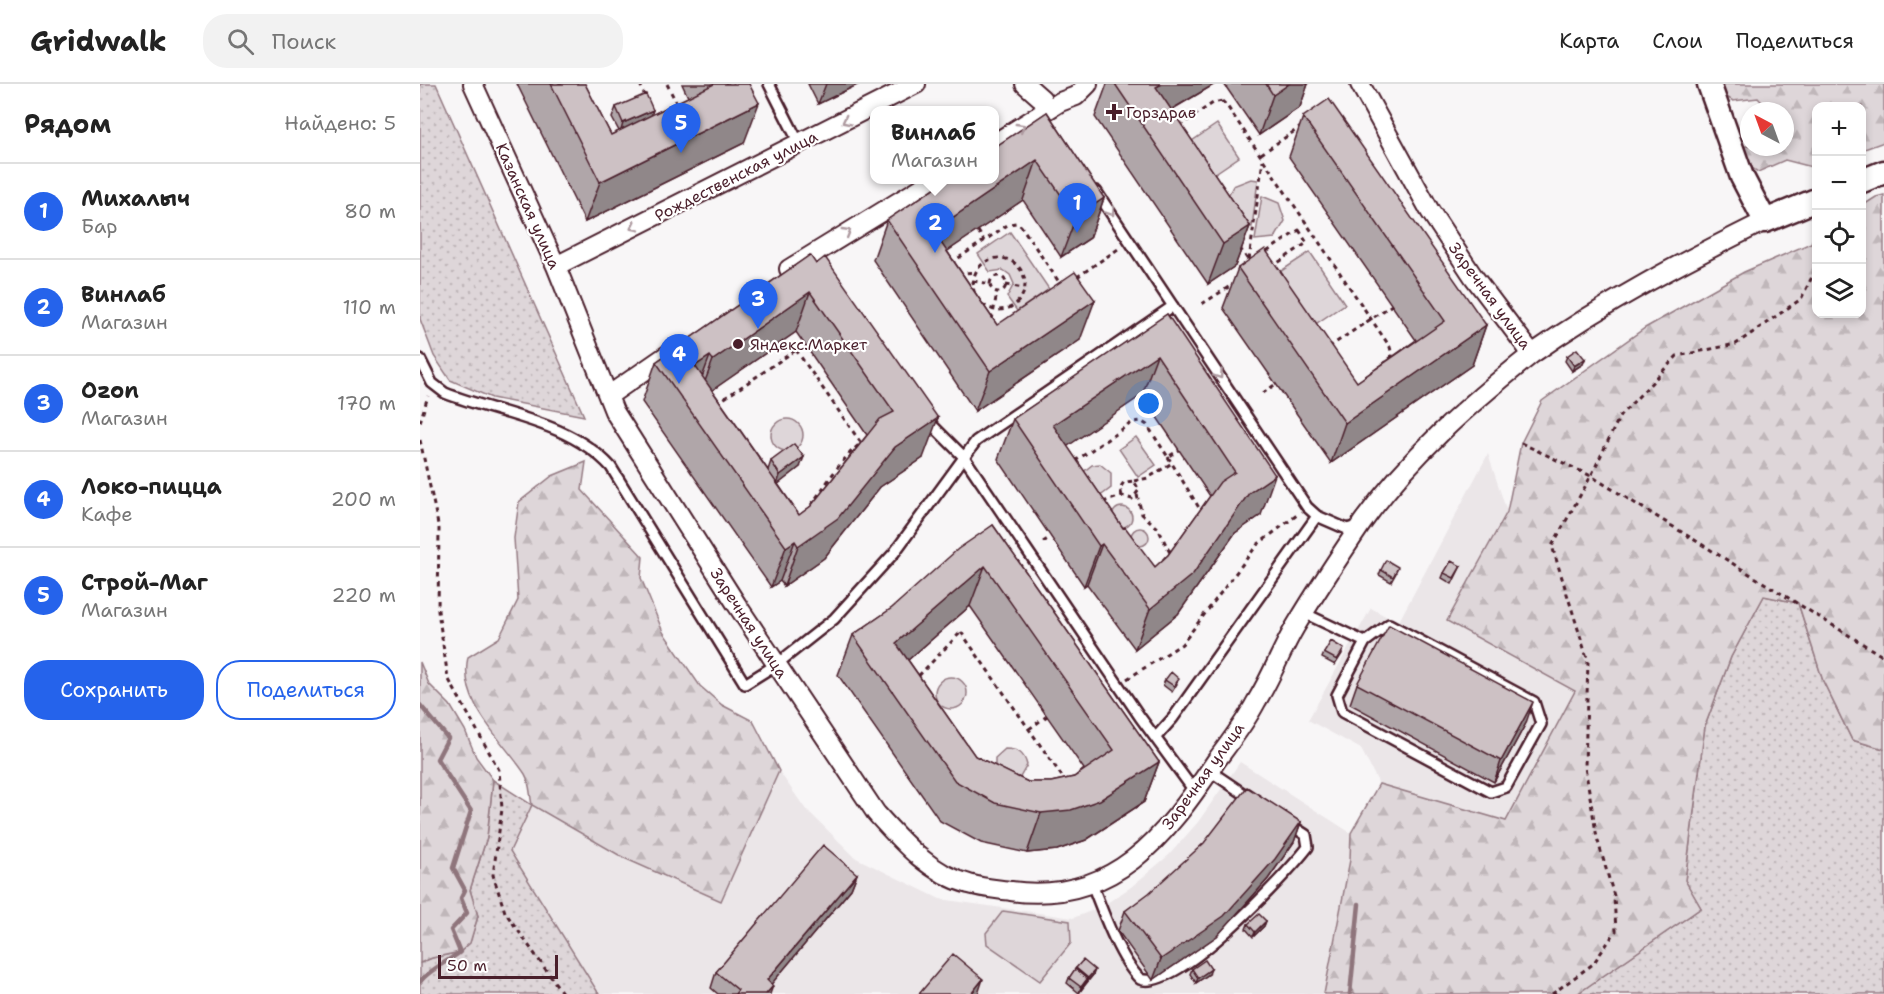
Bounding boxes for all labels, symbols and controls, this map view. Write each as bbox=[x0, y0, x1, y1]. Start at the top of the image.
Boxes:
search box bbox=[203, 14, 623, 68]
text: Gridwalk bbox=[30, 22, 167, 60]
icon: search bbox=[224, 25, 257, 58]
text: Поиск bbox=[272, 27, 336, 56]
text: Карта bbox=[1559, 27, 1619, 55]
text: Слои bbox=[1652, 27, 1703, 55]
text: Поделиться bbox=[1736, 27, 1854, 55]
place label: Горздрав bbox=[1126, 102, 1196, 123]
north arrow bbox=[1740, 102, 1794, 156]
map controls bbox=[1812, 102, 1866, 318]
button: + bbox=[1812, 102, 1866, 156]
pin: 5 bbox=[662, 104, 700, 153]
marker: Горздрав bbox=[1107, 105, 1121, 119]
text: Рядом bbox=[24, 106, 111, 141]
popup bbox=[870, 106, 999, 184]
text: Найдено: 5 bbox=[284, 110, 396, 136]
one-way arrow bbox=[841, 114, 852, 125]
text: Винлаб bbox=[891, 118, 976, 147]
one-way arrow bbox=[1015, 122, 1025, 134]
street label: Рождественская улица bbox=[651, 126, 821, 226]
street label: Казанская улица bbox=[491, 140, 565, 272]
text: Магазин bbox=[891, 147, 978, 173]
button: − bbox=[1812, 156, 1866, 210]
text: Михалыч bbox=[81, 184, 190, 213]
pin: 1 bbox=[1058, 184, 1096, 233]
text: 1 bbox=[39, 198, 48, 224]
text: 80 m bbox=[344, 198, 396, 224]
pin: 2 bbox=[916, 204, 954, 253]
one-way arrow bbox=[1104, 206, 1115, 217]
button: locate bbox=[1812, 210, 1866, 264]
text: Бар bbox=[81, 213, 118, 239]
one-way arrow bbox=[630, 220, 640, 231]
one-way arrow bbox=[841, 228, 851, 240]
street label: Заречная улица bbox=[1444, 238, 1536, 354]
button: layers bbox=[1812, 264, 1866, 318]
text: Винлаб bbox=[81, 280, 166, 309]
pin: 3 bbox=[738, 280, 778, 329]
text: 2 bbox=[37, 294, 51, 320]
text: 110 m bbox=[342, 294, 396, 320]
text: Магазин bbox=[81, 309, 168, 335]
pin: 4 bbox=[660, 334, 698, 384]
place label: Яндекс.Маркет bbox=[750, 334, 868, 355]
marker: Яндекс.Маркет bbox=[731, 337, 745, 351]
one-way arrow bbox=[1212, 368, 1223, 379]
text: Ozon bbox=[81, 376, 139, 405]
your location bbox=[1134, 389, 1163, 418]
text: 3 bbox=[37, 390, 51, 416]
text: 170 m bbox=[337, 390, 396, 416]
text: Магазин bbox=[81, 405, 168, 431]
text: Локо-пицца bbox=[81, 472, 222, 501]
text: 4 bbox=[37, 486, 51, 512]
text: 200 m bbox=[331, 486, 396, 512]
text: Кафе bbox=[81, 501, 133, 527]
street label: Заречная улица bbox=[705, 564, 793, 682]
text: Строй-Маг bbox=[81, 568, 208, 597]
text: 5 bbox=[37, 582, 50, 608]
text: 220 m bbox=[332, 582, 396, 608]
text: Магазин bbox=[81, 597, 168, 623]
button: Сохранить bbox=[24, 660, 204, 720]
button: Поделиться bbox=[216, 660, 396, 720]
street label: Заречная улица bbox=[1157, 718, 1249, 834]
scale bar bbox=[438, 952, 558, 980]
text: 50 m bbox=[447, 955, 487, 976]

